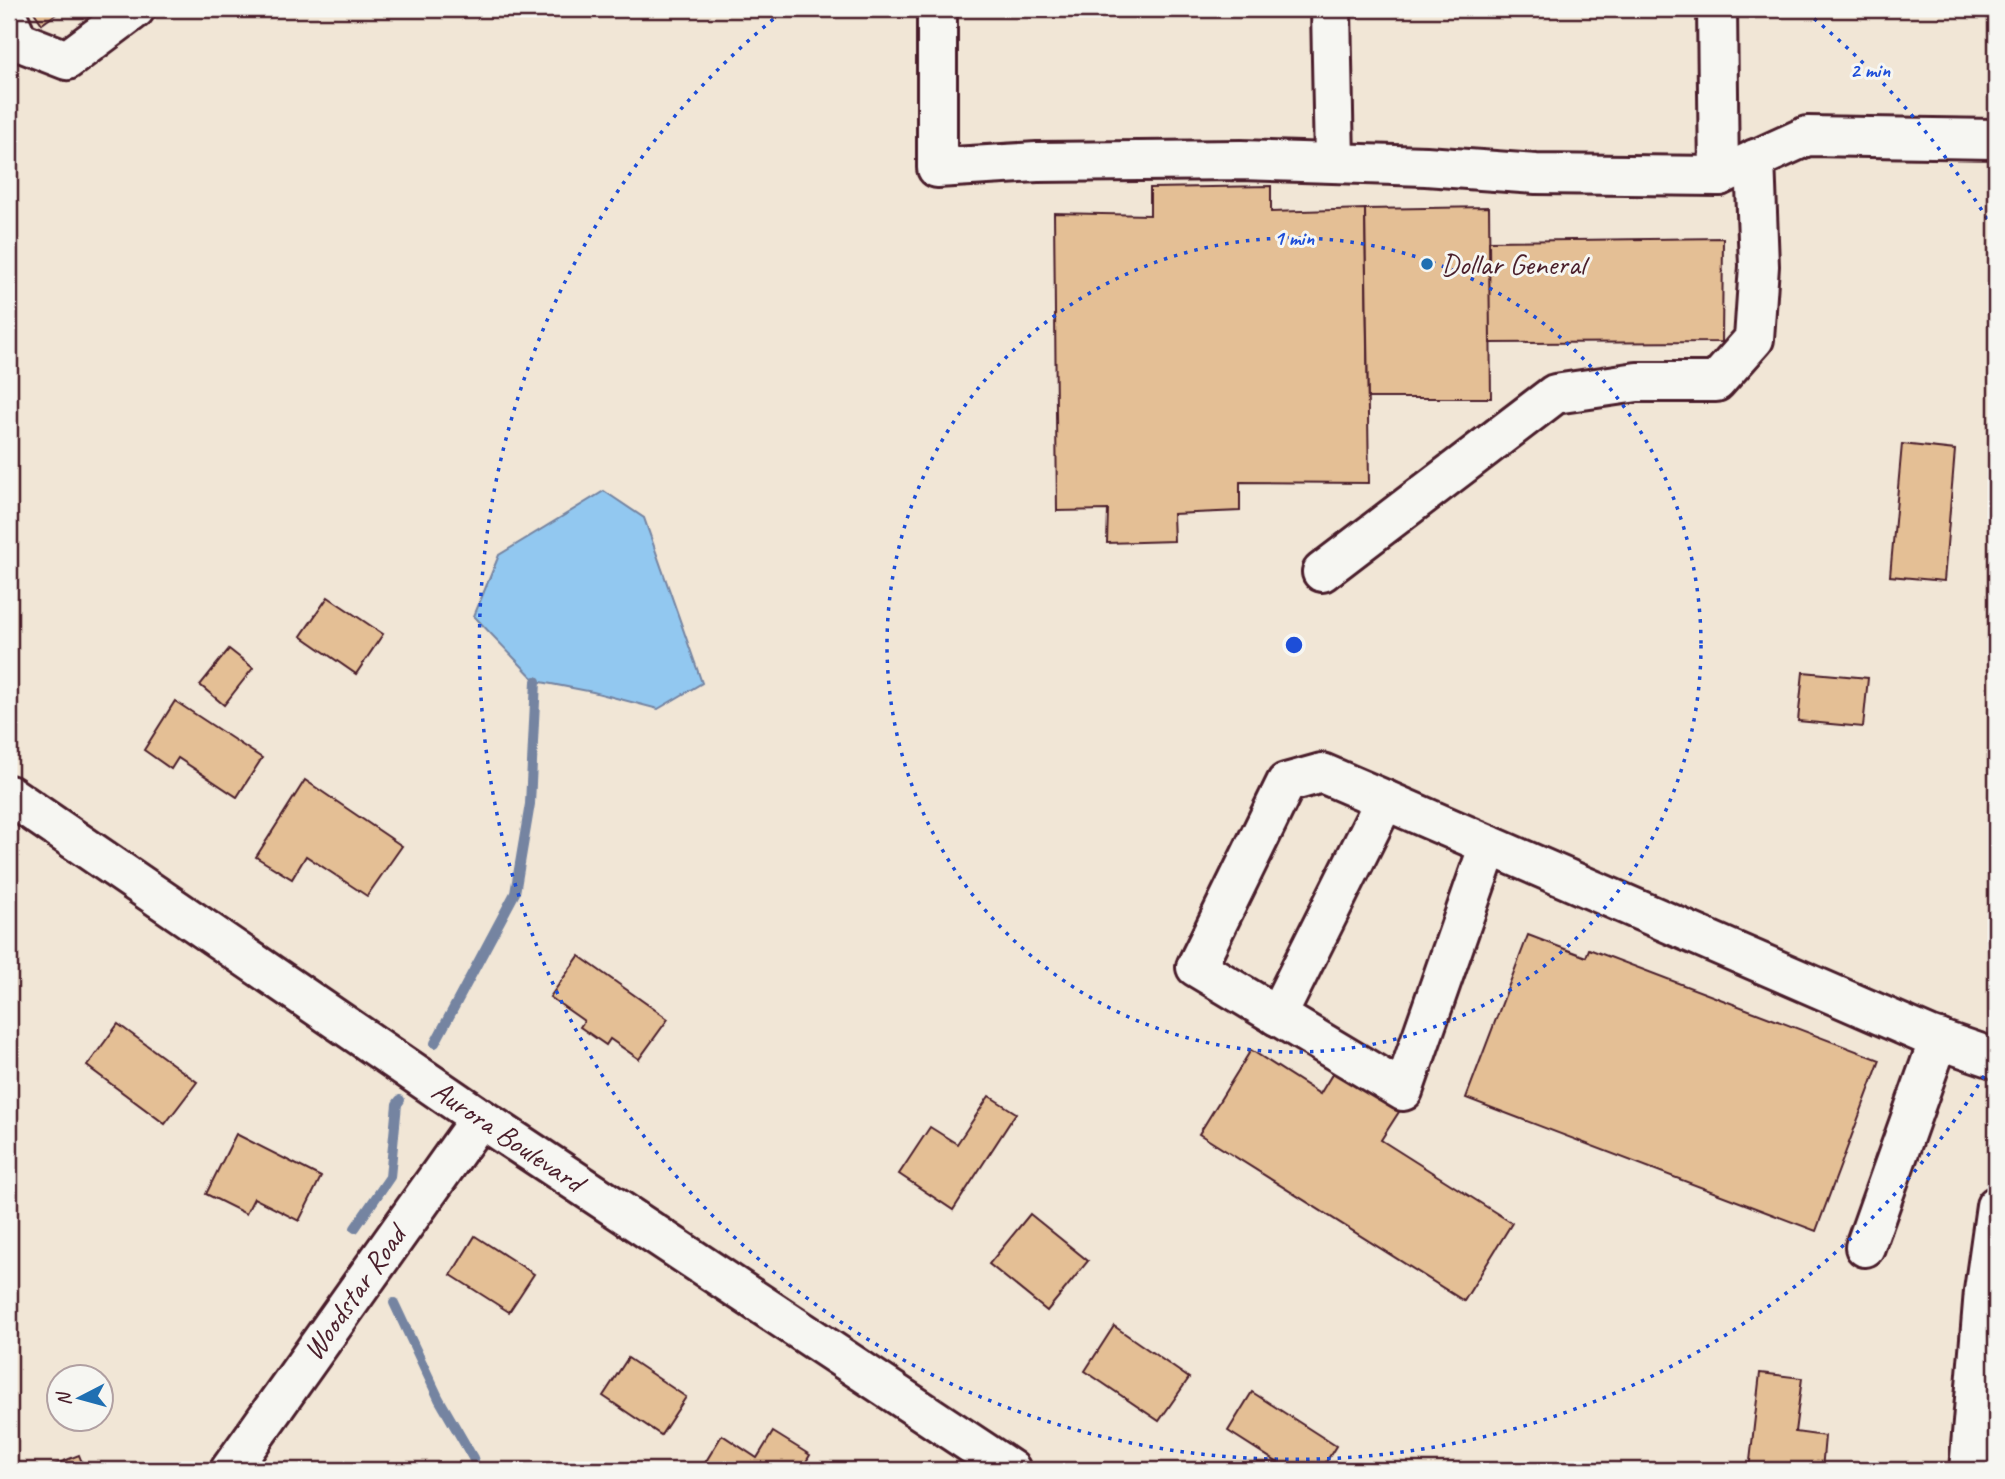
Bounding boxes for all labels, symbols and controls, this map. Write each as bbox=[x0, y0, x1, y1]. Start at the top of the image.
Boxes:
text: 2 min bbox=[1850, 57, 1890, 83]
text: 1 min bbox=[1274, 225, 1314, 251]
place label: Dollar General bbox=[1441, 245, 1590, 283]
marker: Dollar General bbox=[1419, 256, 1435, 272]
centre of rings bbox=[1282, 633, 1306, 657]
street label: Aurora Boulevard bbox=[425, 1071, 595, 1203]
street label: Woodstar Road bbox=[294, 1215, 417, 1368]
north arrow bbox=[46, 1364, 116, 1434]
text: N bbox=[51, 1389, 77, 1407]

